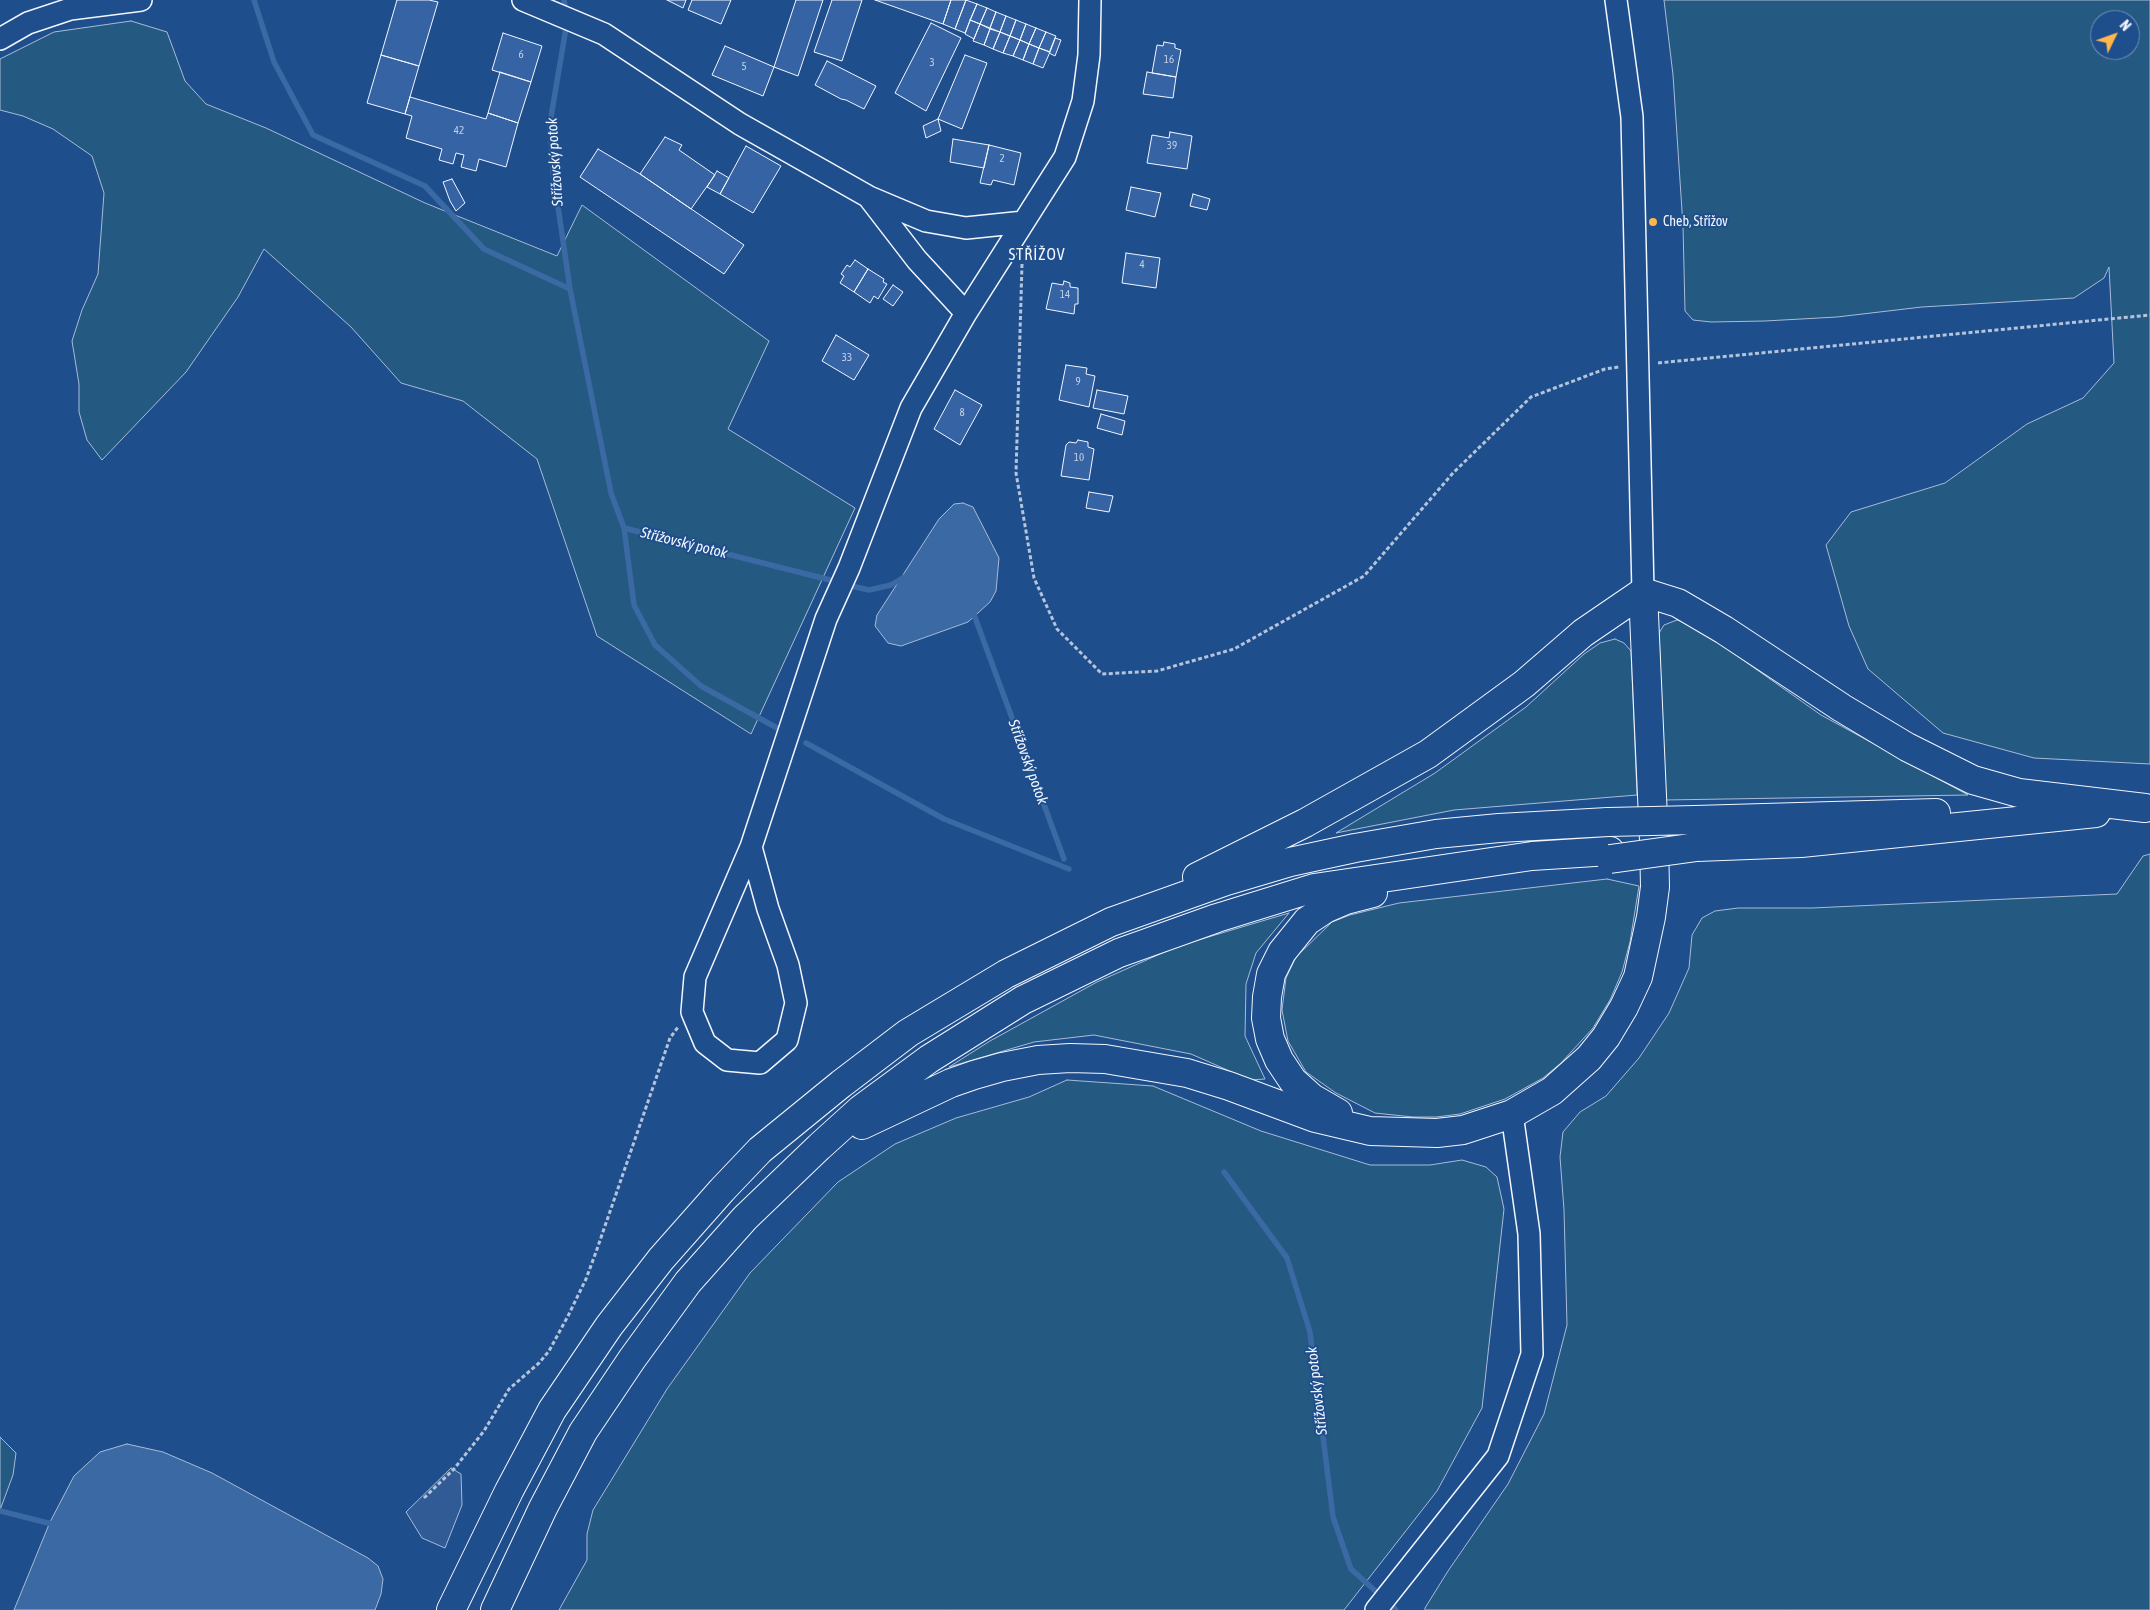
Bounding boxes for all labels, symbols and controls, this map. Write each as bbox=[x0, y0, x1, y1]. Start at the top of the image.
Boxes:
north arrow bbox=[2090, 10, 2140, 60]
text: N bbox=[2117, 17, 2134, 34]
house number: 6 bbox=[518, 48, 524, 62]
house number: 16 bbox=[1164, 53, 1174, 67]
house number: 3 bbox=[929, 56, 935, 70]
house number: 5 bbox=[741, 60, 747, 74]
water label: Střížovský potok bbox=[543, 117, 567, 207]
house number: 42 bbox=[454, 124, 464, 138]
house number: 39 bbox=[1167, 139, 1177, 153]
house number: 2 bbox=[999, 152, 1005, 166]
place label: Cheb, Střížov bbox=[1663, 214, 1728, 230]
marker: Cheb, Střížov bbox=[1647, 216, 1659, 228]
district label: STŘÍŽOV bbox=[1008, 245, 1066, 265]
house number: 4 bbox=[1139, 258, 1145, 272]
house number: 14 bbox=[1060, 288, 1070, 302]
house number: 33 bbox=[842, 351, 852, 365]
house number: 9 bbox=[1075, 375, 1081, 389]
house number: 8 bbox=[959, 406, 965, 420]
house number: 10 bbox=[1074, 451, 1084, 465]
water label: Střížovský potok bbox=[639, 524, 729, 562]
water label: Střížovský potok bbox=[1004, 717, 1052, 807]
water label: Střížovský potok bbox=[1303, 1346, 1331, 1436]

